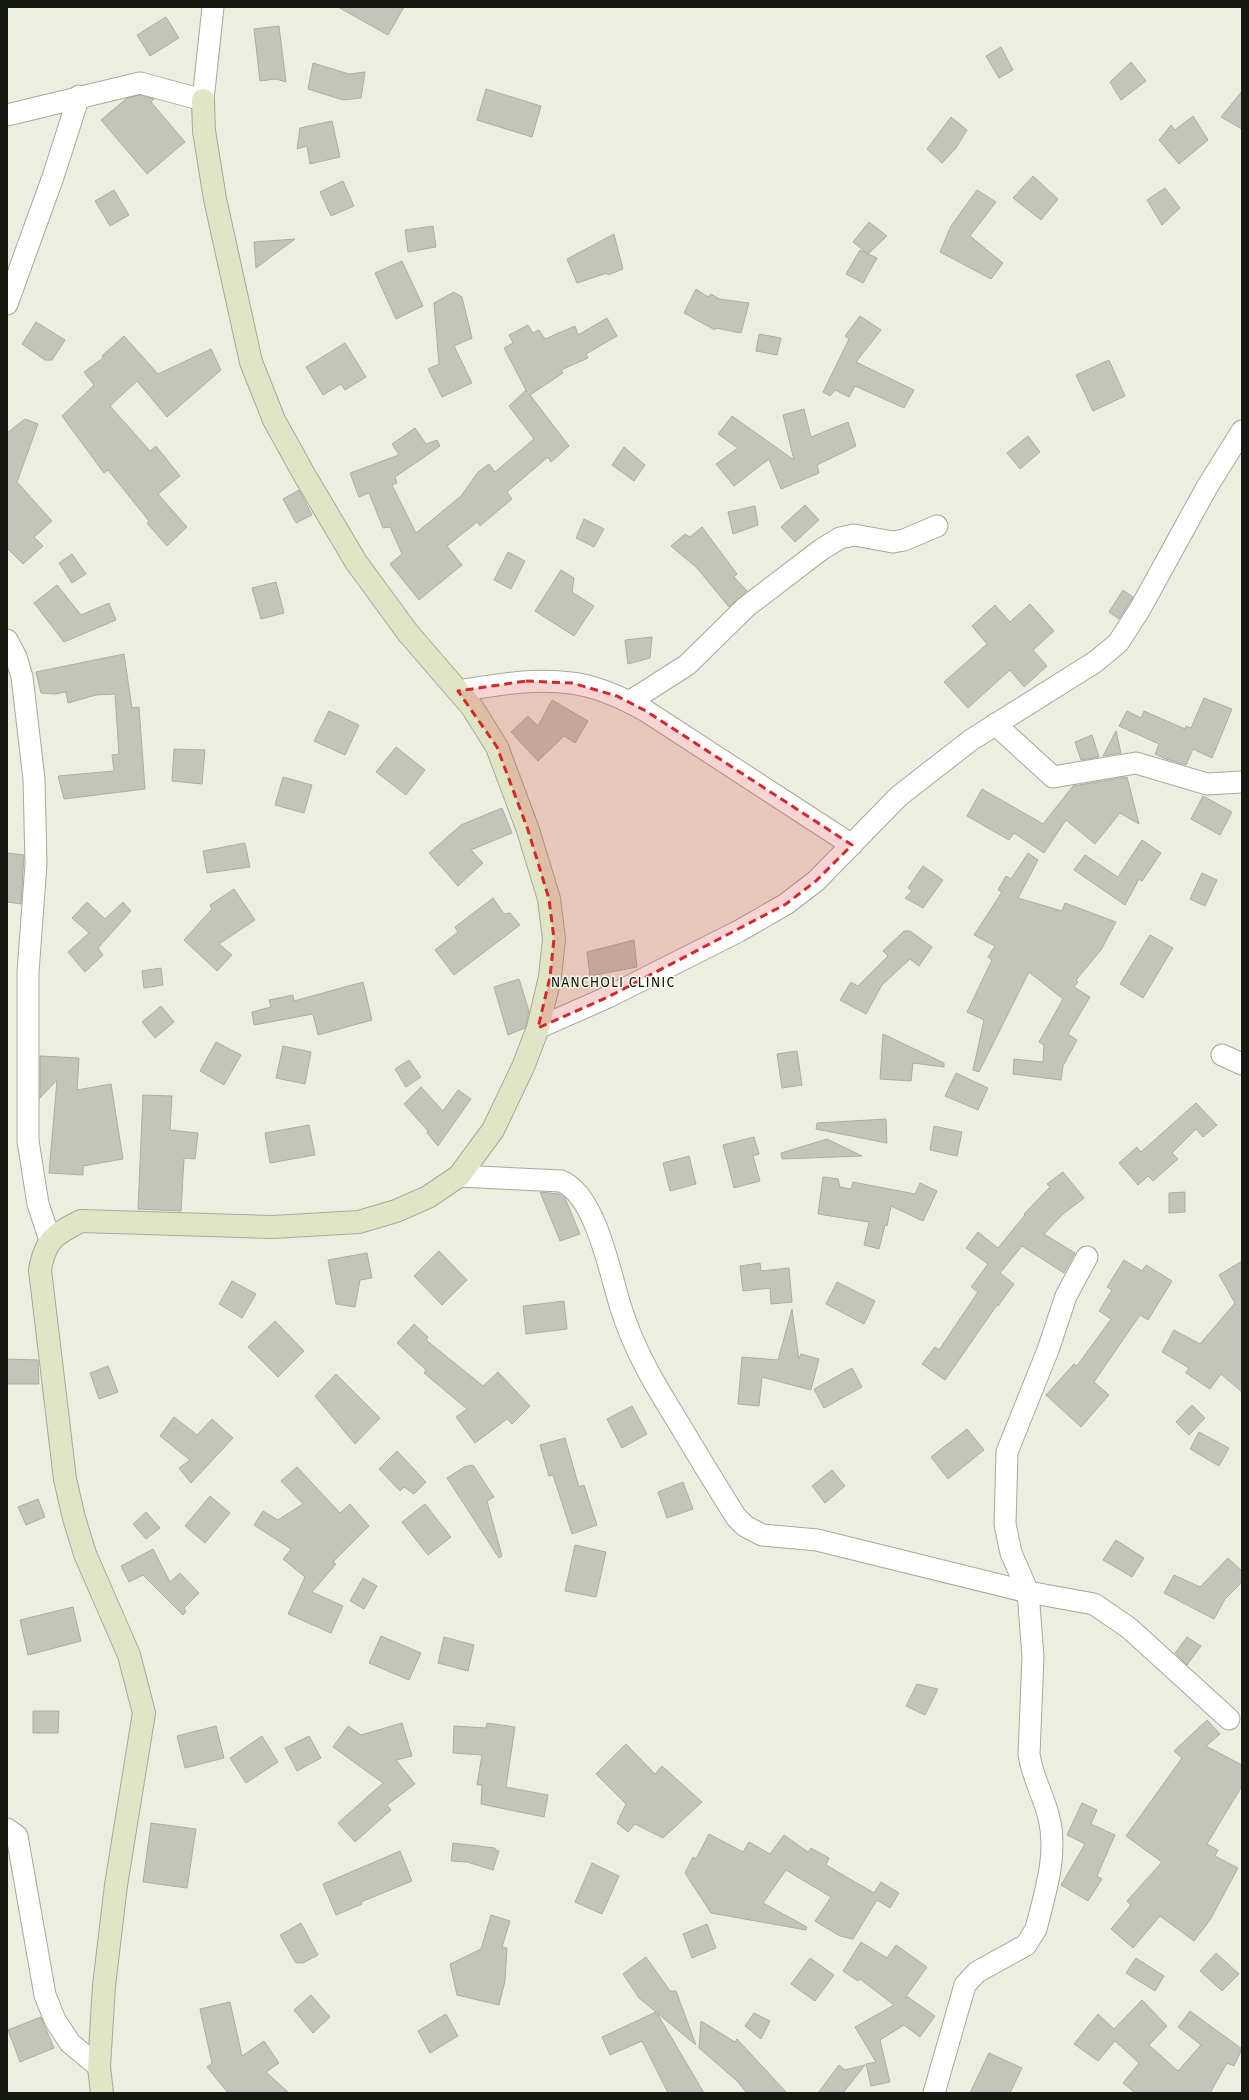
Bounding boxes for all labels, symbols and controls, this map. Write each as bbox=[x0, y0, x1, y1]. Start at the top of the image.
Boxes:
district label: NANCHOLI CLINIC bbox=[551, 974, 675, 991]

